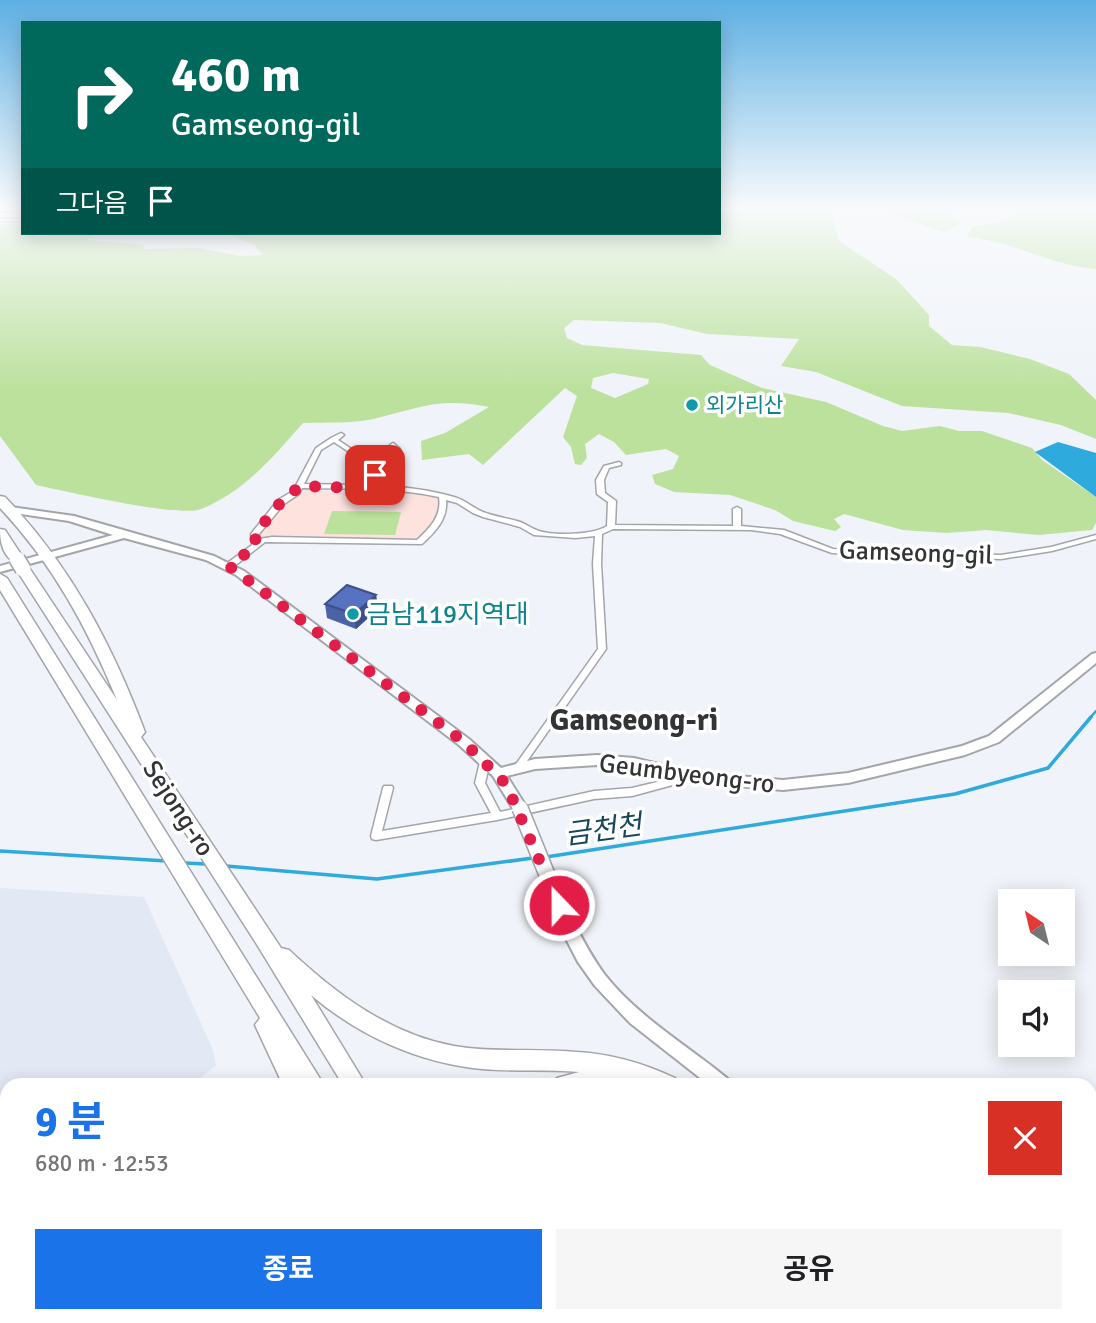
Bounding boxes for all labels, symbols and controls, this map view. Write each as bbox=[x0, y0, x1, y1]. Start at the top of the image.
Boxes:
text: 460 m bbox=[171, 45, 301, 105]
icon: right bbox=[56, 49, 147, 140]
text: Gamseong-gil bbox=[171, 105, 360, 144]
icon: arrive bbox=[142, 182, 180, 220]
text: 그다음 bbox=[56, 188, 128, 220]
place label: 외가리산 bbox=[706, 392, 783, 418]
marker: 외가리산 bbox=[684, 397, 700, 413]
pin bbox=[345, 445, 405, 505]
icon: arrive bbox=[356, 456, 394, 494]
street label: Gamseong-gil bbox=[839, 534, 993, 572]
place label: 금남119지역대 bbox=[367, 599, 529, 631]
marker: 금남119지역대 bbox=[345, 606, 361, 622]
district label: Gamseong-ri bbox=[550, 702, 718, 739]
street label: Geumbyeong-ro bbox=[597, 747, 776, 801]
street label: Sejong-ro bbox=[135, 755, 221, 862]
water label: 금천천 bbox=[563, 807, 647, 852]
position arrow bbox=[522, 868, 596, 942]
north arrow bbox=[998, 889, 1074, 966]
map controls bbox=[998, 889, 1075, 1057]
button: sound bbox=[998, 980, 1075, 1057]
text: 9 분 bbox=[35, 1097, 106, 1148]
button: close bbox=[988, 1101, 1062, 1175]
text: 680 m · 12:53 bbox=[35, 1149, 169, 1178]
button: 종료 bbox=[35, 1229, 542, 1309]
button: 공유 bbox=[556, 1229, 1062, 1309]

